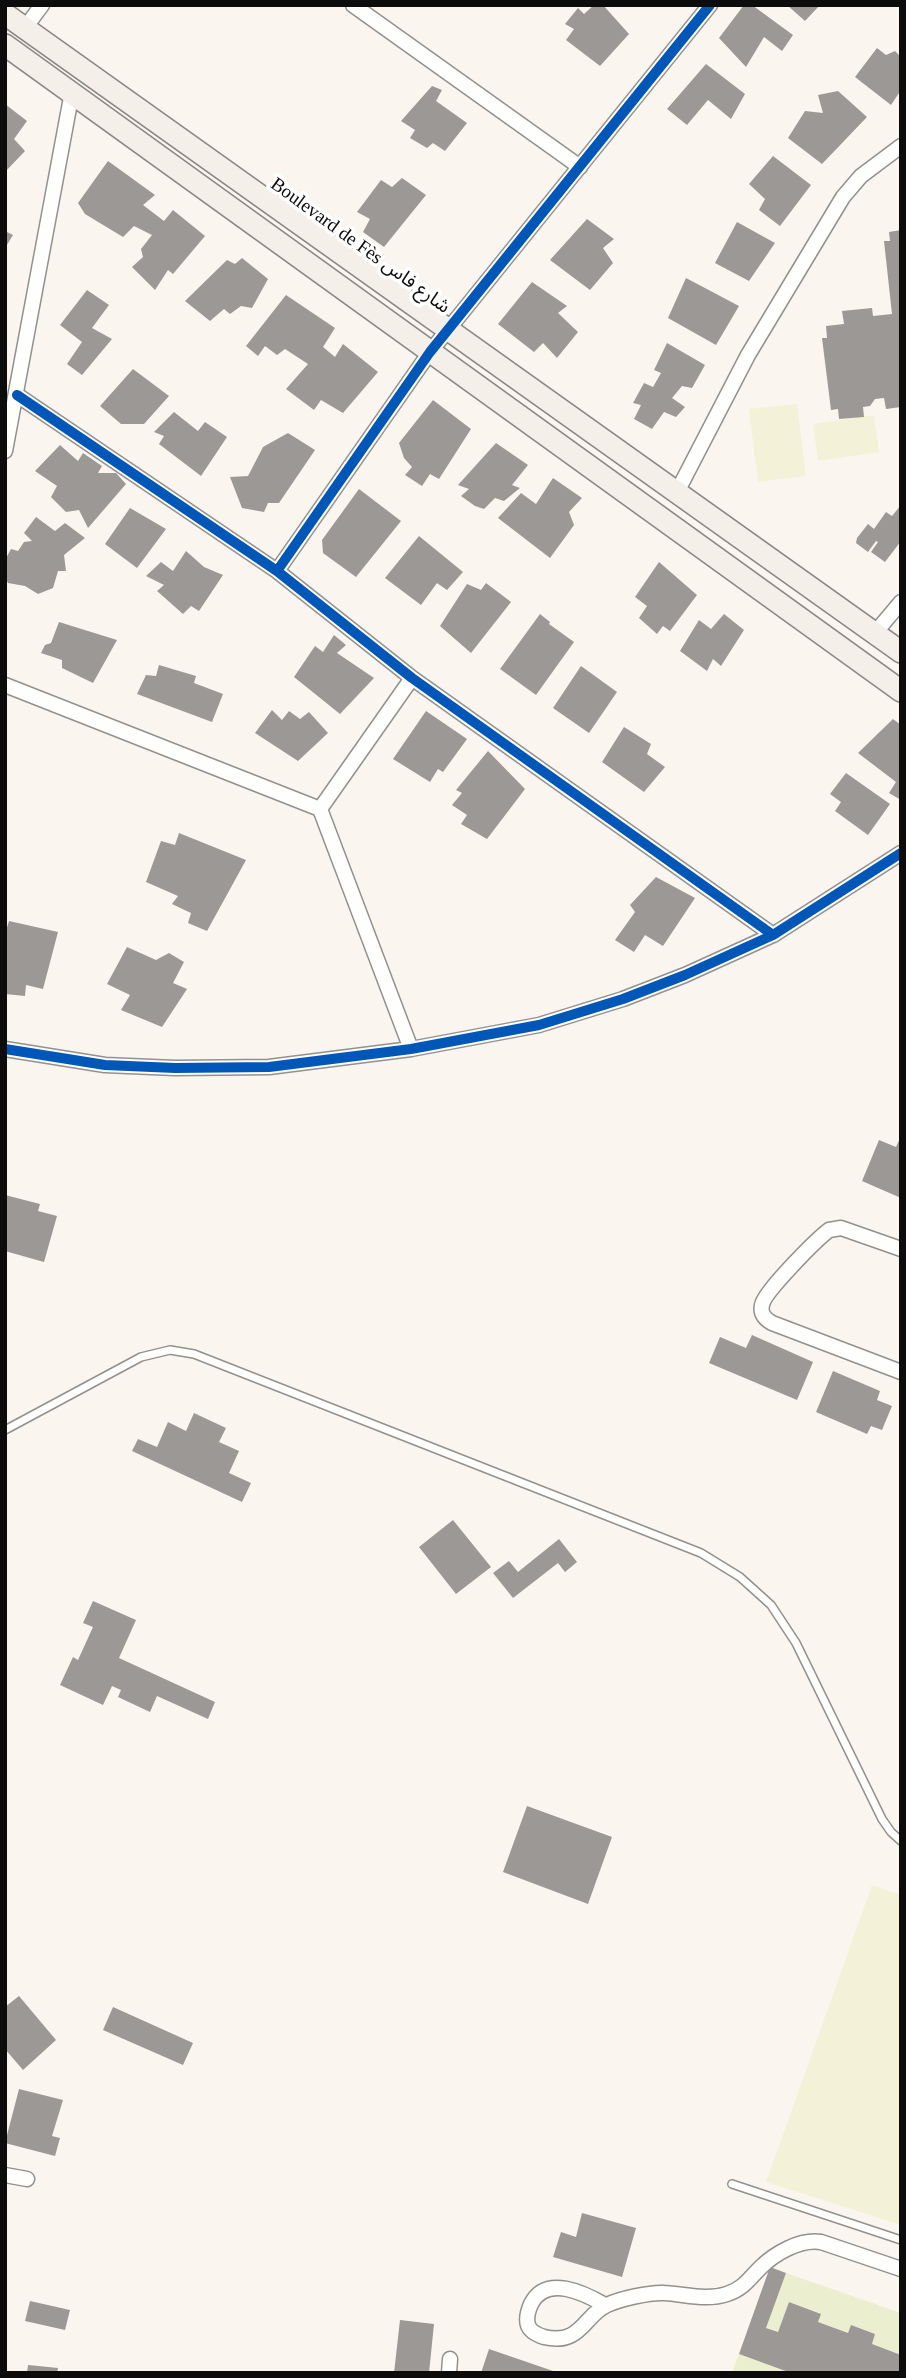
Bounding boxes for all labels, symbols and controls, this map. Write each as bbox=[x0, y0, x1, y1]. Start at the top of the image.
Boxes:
street label: Boulevard de Fès شارع فاس bbox=[266, 173, 454, 319]

